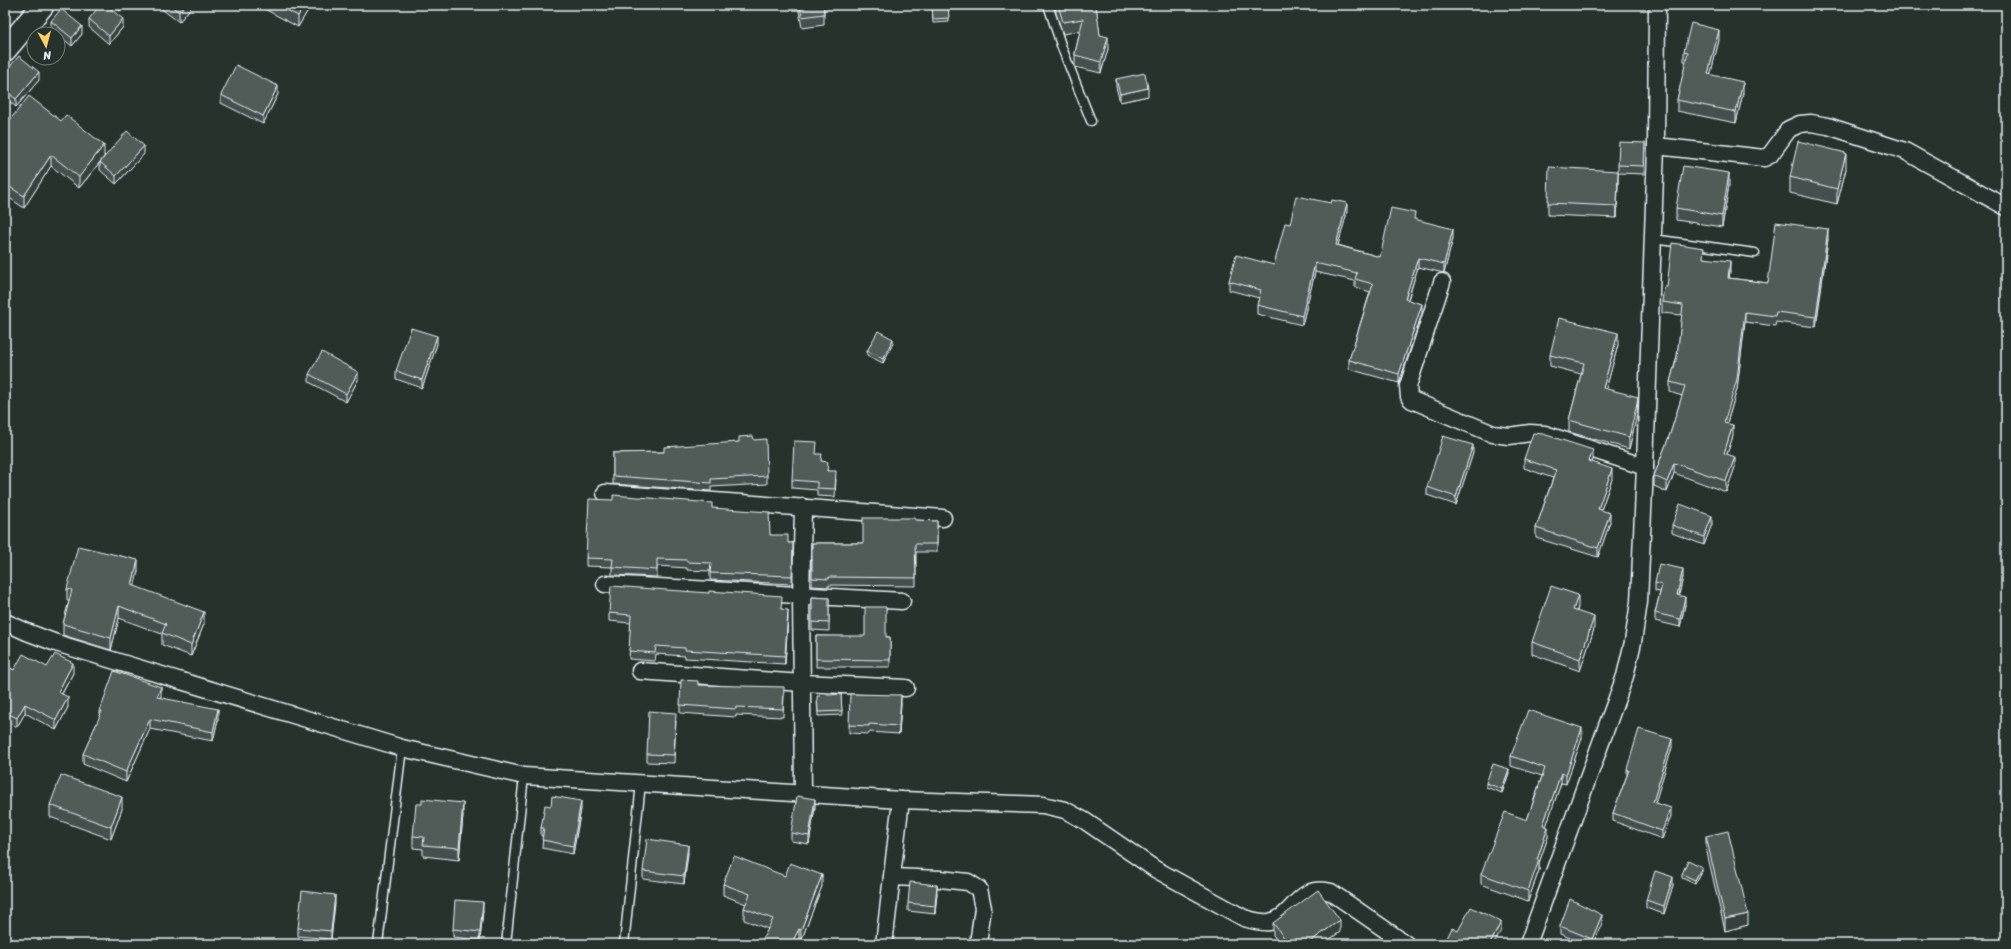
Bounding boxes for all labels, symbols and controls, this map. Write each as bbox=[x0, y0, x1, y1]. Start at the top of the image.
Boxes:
north arrow bbox=[26, 26, 66, 66]
text: N bbox=[42, 45, 53, 65]

